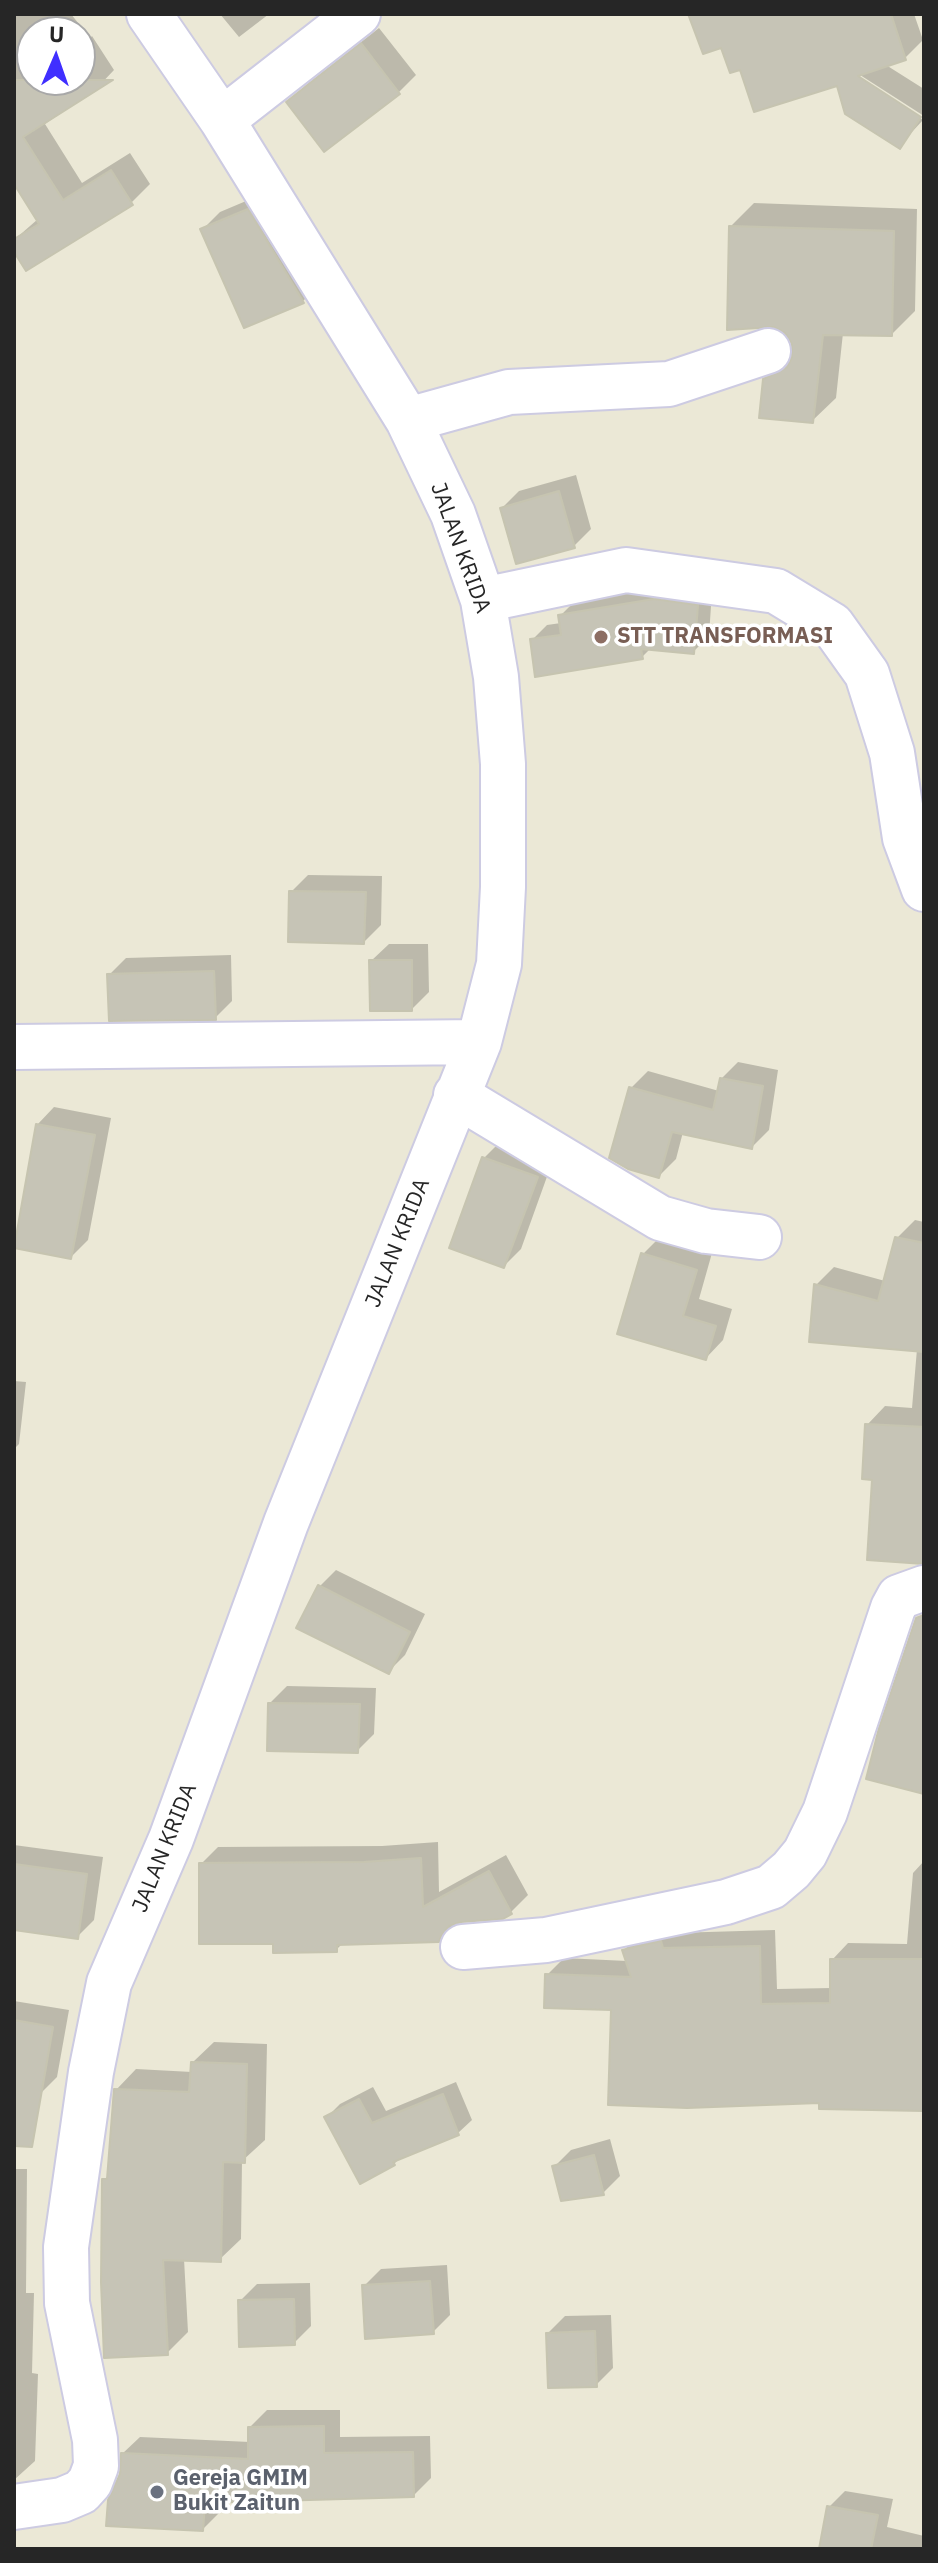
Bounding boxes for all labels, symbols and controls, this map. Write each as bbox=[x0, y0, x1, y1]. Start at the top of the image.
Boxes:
north arrow bbox=[16, 16, 96, 96]
text: U bbox=[49, 19, 65, 48]
street label: JALAN KRIDA bbox=[424, 479, 496, 617]
place label: STT TRANSFORMASI bbox=[617, 624, 833, 650]
marker: STT TRANSFORMASI bbox=[592, 628, 610, 646]
street label: JALAN KRIDA bbox=[360, 1175, 436, 1311]
street label: JALAN KRIDA bbox=[127, 1780, 203, 1916]
place label: Gereja GMIM Bukit Zaitun bbox=[173, 2466, 308, 2518]
marker: Gereja GMIM Bukit Zaitun bbox=[148, 2483, 166, 2501]

